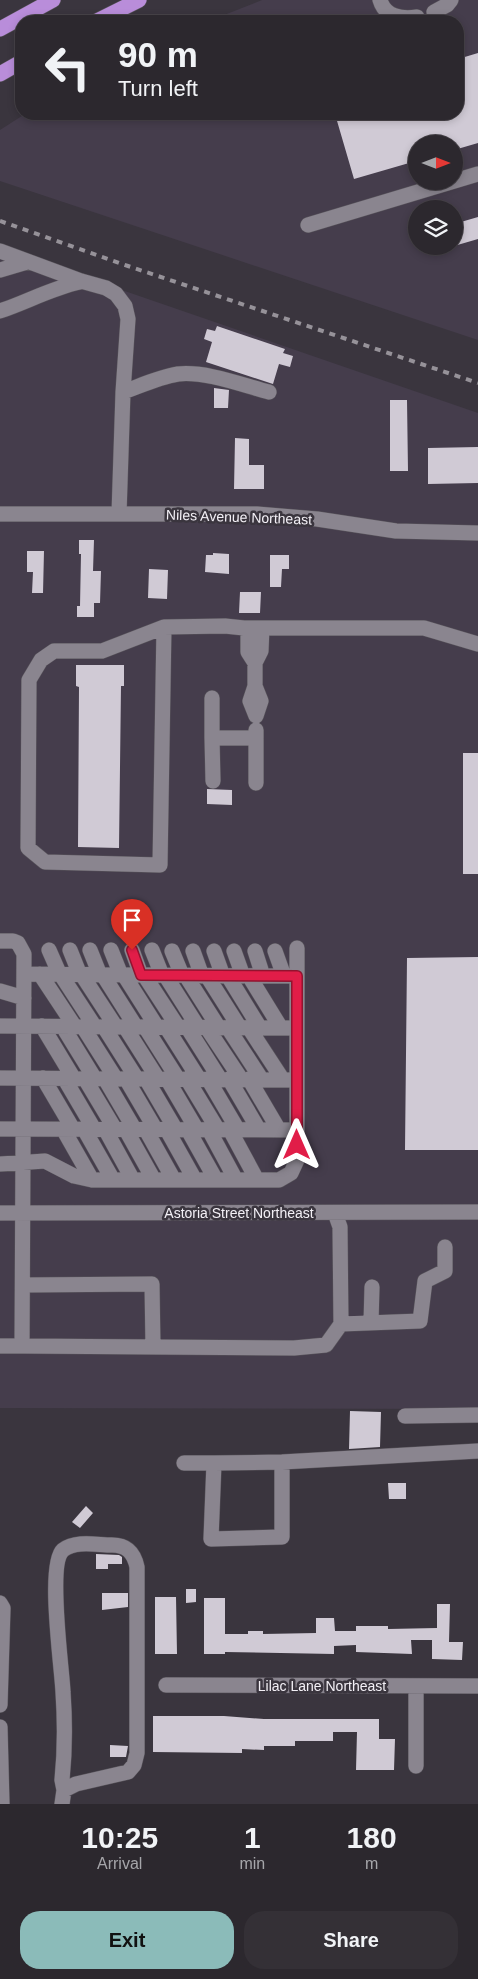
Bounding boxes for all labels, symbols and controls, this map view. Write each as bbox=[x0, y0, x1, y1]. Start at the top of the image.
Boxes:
icon: left bbox=[35, 35, 100, 100]
text: 90 m bbox=[118, 35, 198, 74]
text: Turn left bbox=[118, 76, 198, 101]
north arrow bbox=[408, 135, 462, 190]
map controls bbox=[408, 135, 463, 255]
button: layers bbox=[408, 200, 463, 255]
street label: Niles Avenue Northeast bbox=[166, 506, 312, 528]
pin bbox=[111, 899, 153, 950]
icon: arrive bbox=[118, 906, 146, 934]
position arrow bbox=[270, 1118, 322, 1170]
street label: Astoria Street Northeast bbox=[164, 1205, 314, 1221]
street label: Lilac Lane Northeast bbox=[258, 1678, 386, 1694]
text: 10:25 bbox=[81, 1821, 158, 1854]
text: 1 bbox=[244, 1821, 261, 1854]
text: 180 bbox=[347, 1821, 397, 1854]
text: Arrival bbox=[97, 1855, 142, 1872]
text: min bbox=[239, 1855, 265, 1872]
text: m bbox=[365, 1855, 378, 1872]
button: Exit bbox=[20, 1911, 234, 1969]
button: Share bbox=[244, 1911, 458, 1969]

